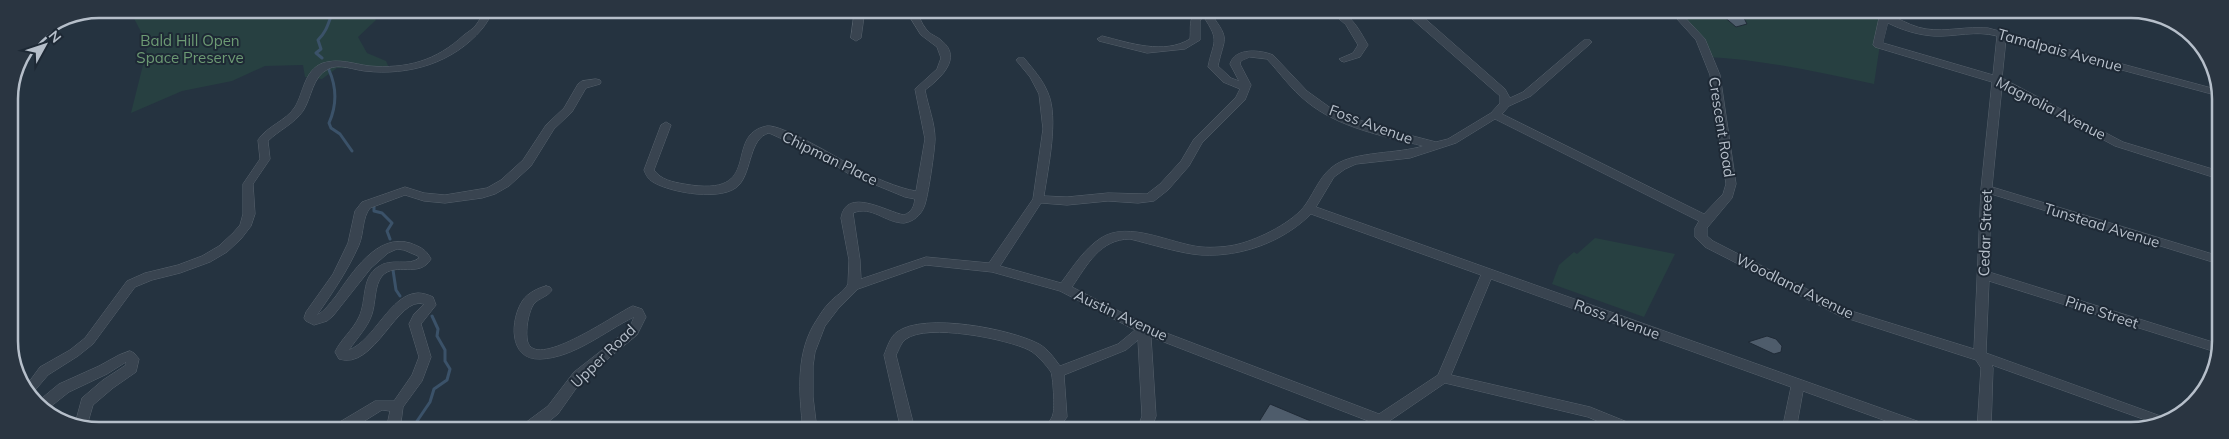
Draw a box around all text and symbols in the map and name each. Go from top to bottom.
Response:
north arrow [20,20,70,70]
street label: Tamalpais Avenue [1996,24,2124,76]
text: N [45,27,65,46]
park label: Bald Hill Open Space Preserve [136,31,244,67]
street label: Magnolia Avenue [1993,72,2109,144]
street label: Crescent Road [1705,75,1739,179]
street label: Foss Avenue [1327,100,1415,148]
street label: Chipman Place [779,127,881,189]
street label: Cedar Street [1974,189,1996,277]
street label: Tunstead Avenue [2042,198,2162,252]
street label: Woodland Avenue [1733,249,1857,323]
street label: Austin Avenue [1071,285,1171,345]
street label: Pine Street [2063,291,2141,333]
street label: Ross Avenue [1572,295,1662,343]
street label: Upper Road [566,320,640,392]

